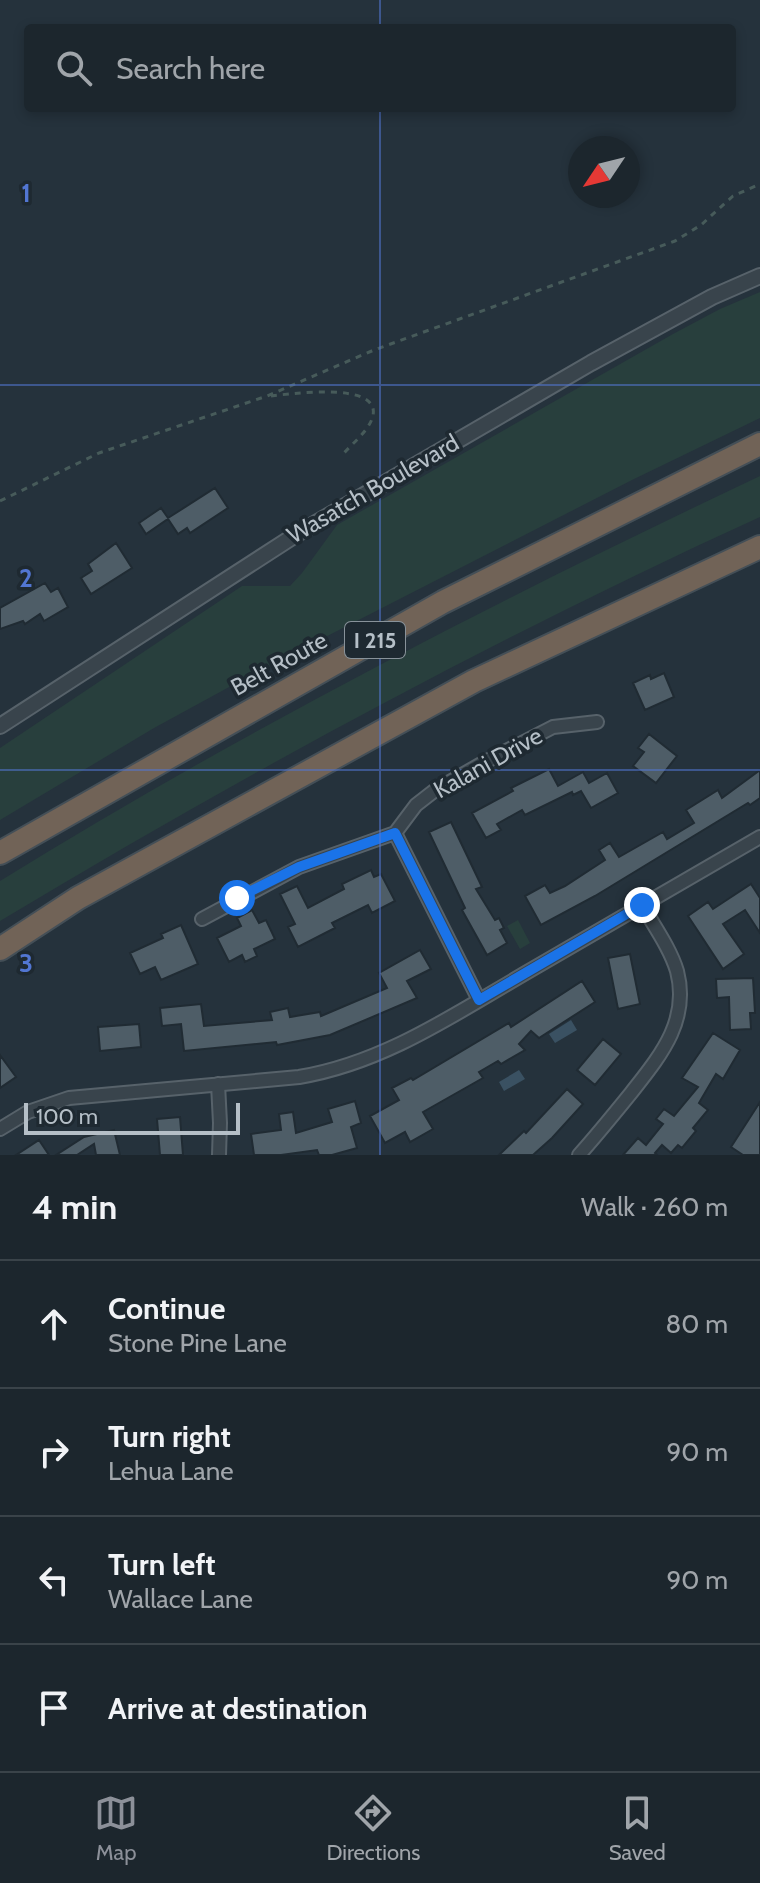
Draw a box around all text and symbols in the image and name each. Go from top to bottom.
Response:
search box [24,24,736,112]
icon: search [52,46,96,90]
text: Search here [116,50,265,87]
north arrow [568,136,640,208]
text: 1 [21,177,31,209]
street label: Wasatch Boulevard [282,428,464,549]
text: 2 [19,562,33,594]
road number: I 215 [345,622,405,658]
street label: Belt Route [225,625,332,702]
street label: Kalani Drive [428,721,547,804]
route start [219,880,255,916]
route end [624,887,660,923]
text: 3 [19,947,33,979]
scale bar [24,1099,240,1135]
text: 100 m [36,1103,98,1130]
text: 4 min [32,1186,117,1228]
text: Walk · 260 m [581,1191,728,1223]
text: Continue [108,1290,225,1327]
icon: ahead [32,1302,76,1346]
text: 80 m [665,1308,728,1340]
text: Stone Pine Lane [108,1327,287,1359]
text: Turn right [108,1418,231,1455]
icon: right [32,1430,76,1474]
text: 90 m [666,1436,728,1468]
text: Lehua Lane [108,1455,233,1487]
text: Turn left [108,1546,216,1583]
icon: left [32,1558,76,1602]
text: 90 m [666,1564,728,1596]
text: Wallace Lane [108,1583,253,1615]
icon: arrive [32,1686,76,1730]
text: Arrive at destination [108,1690,368,1727]
tab: Map [94,1791,138,1866]
tab: Directions [326,1791,420,1866]
tab: Saved [609,1791,666,1866]

